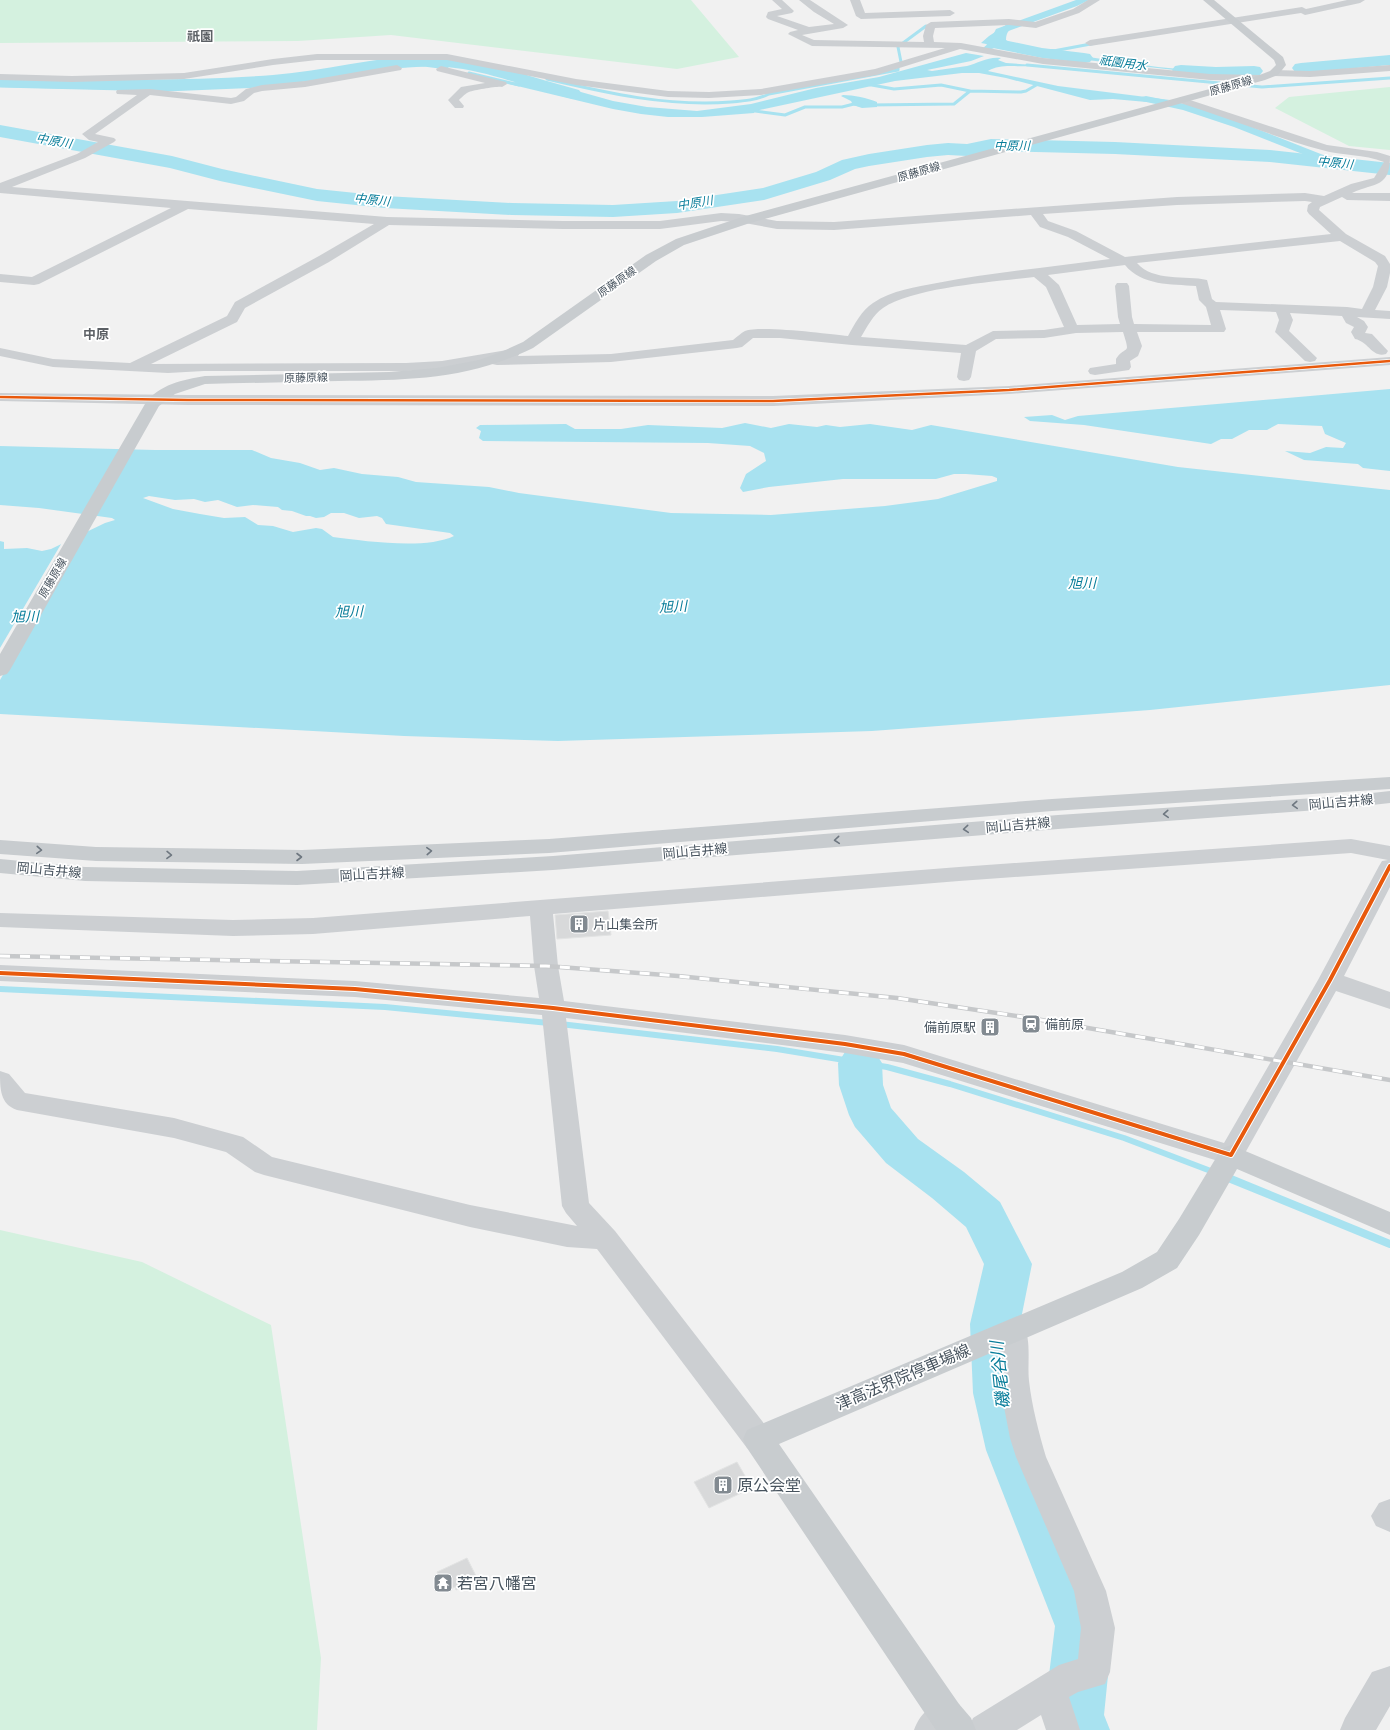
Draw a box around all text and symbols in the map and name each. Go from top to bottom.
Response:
district label: 祇園 [187,29,213,44]
water label: 祇園用水 [1098,53,1150,73]
street label: 原藤原線 [1208,74,1254,98]
water label: 中原川 [35,131,75,151]
water label: 中原川 [994,139,1032,153]
water label: 中原川 [1316,154,1356,172]
street label: 原藤原線 [896,160,942,184]
water label: 中原川 [353,191,393,209]
water label: 中原川 [676,193,716,213]
street label: 原藤原線 [595,264,639,300]
district label: 中原 [83,327,109,342]
street label: 原藤原線 [284,371,328,385]
street label: 原藤原線 [36,556,70,600]
water label: 旭川 [1068,575,1098,592]
water label: 旭川 [659,598,689,616]
water label: 旭川 [335,603,365,621]
water label: 旭川 [11,608,41,626]
street label: 岡山吉井線 [1308,792,1374,812]
one-way arrow [1292,801,1298,810]
one-way arrow [1163,810,1169,819]
street label: 岡山吉井線 [985,815,1051,835]
one-way arrow [963,824,969,833]
one-way arrow [834,835,840,844]
street label: 岡山吉井線 [662,841,728,861]
one-way arrow [36,845,42,854]
one-way arrow [426,847,432,856]
one-way arrow [166,851,172,859]
one-way arrow [296,853,302,861]
street label: 岡山吉井線 [16,860,82,880]
street label: 岡山吉井線 [339,865,405,883]
building icon: 片山集会所 [568,913,590,935]
place label: 片山集会所 [593,917,658,932]
station icon: 備前原 [1020,1013,1042,1035]
building icon: 備前原駅 [979,1016,1001,1038]
place label: 備前原 [1045,1017,1084,1032]
place label: 備前原駅 [924,1020,976,1035]
water label: 磯尾谷川 [986,1338,1013,1410]
street label: 津高法界院停車場線 [833,1340,973,1414]
building icon: 原公会堂 [712,1474,734,1496]
place label: 原公会堂 [737,1476,801,1495]
temple icon: 若宮八幡宮 [432,1572,454,1594]
place label: 若宮八幡宮 [457,1574,537,1593]

